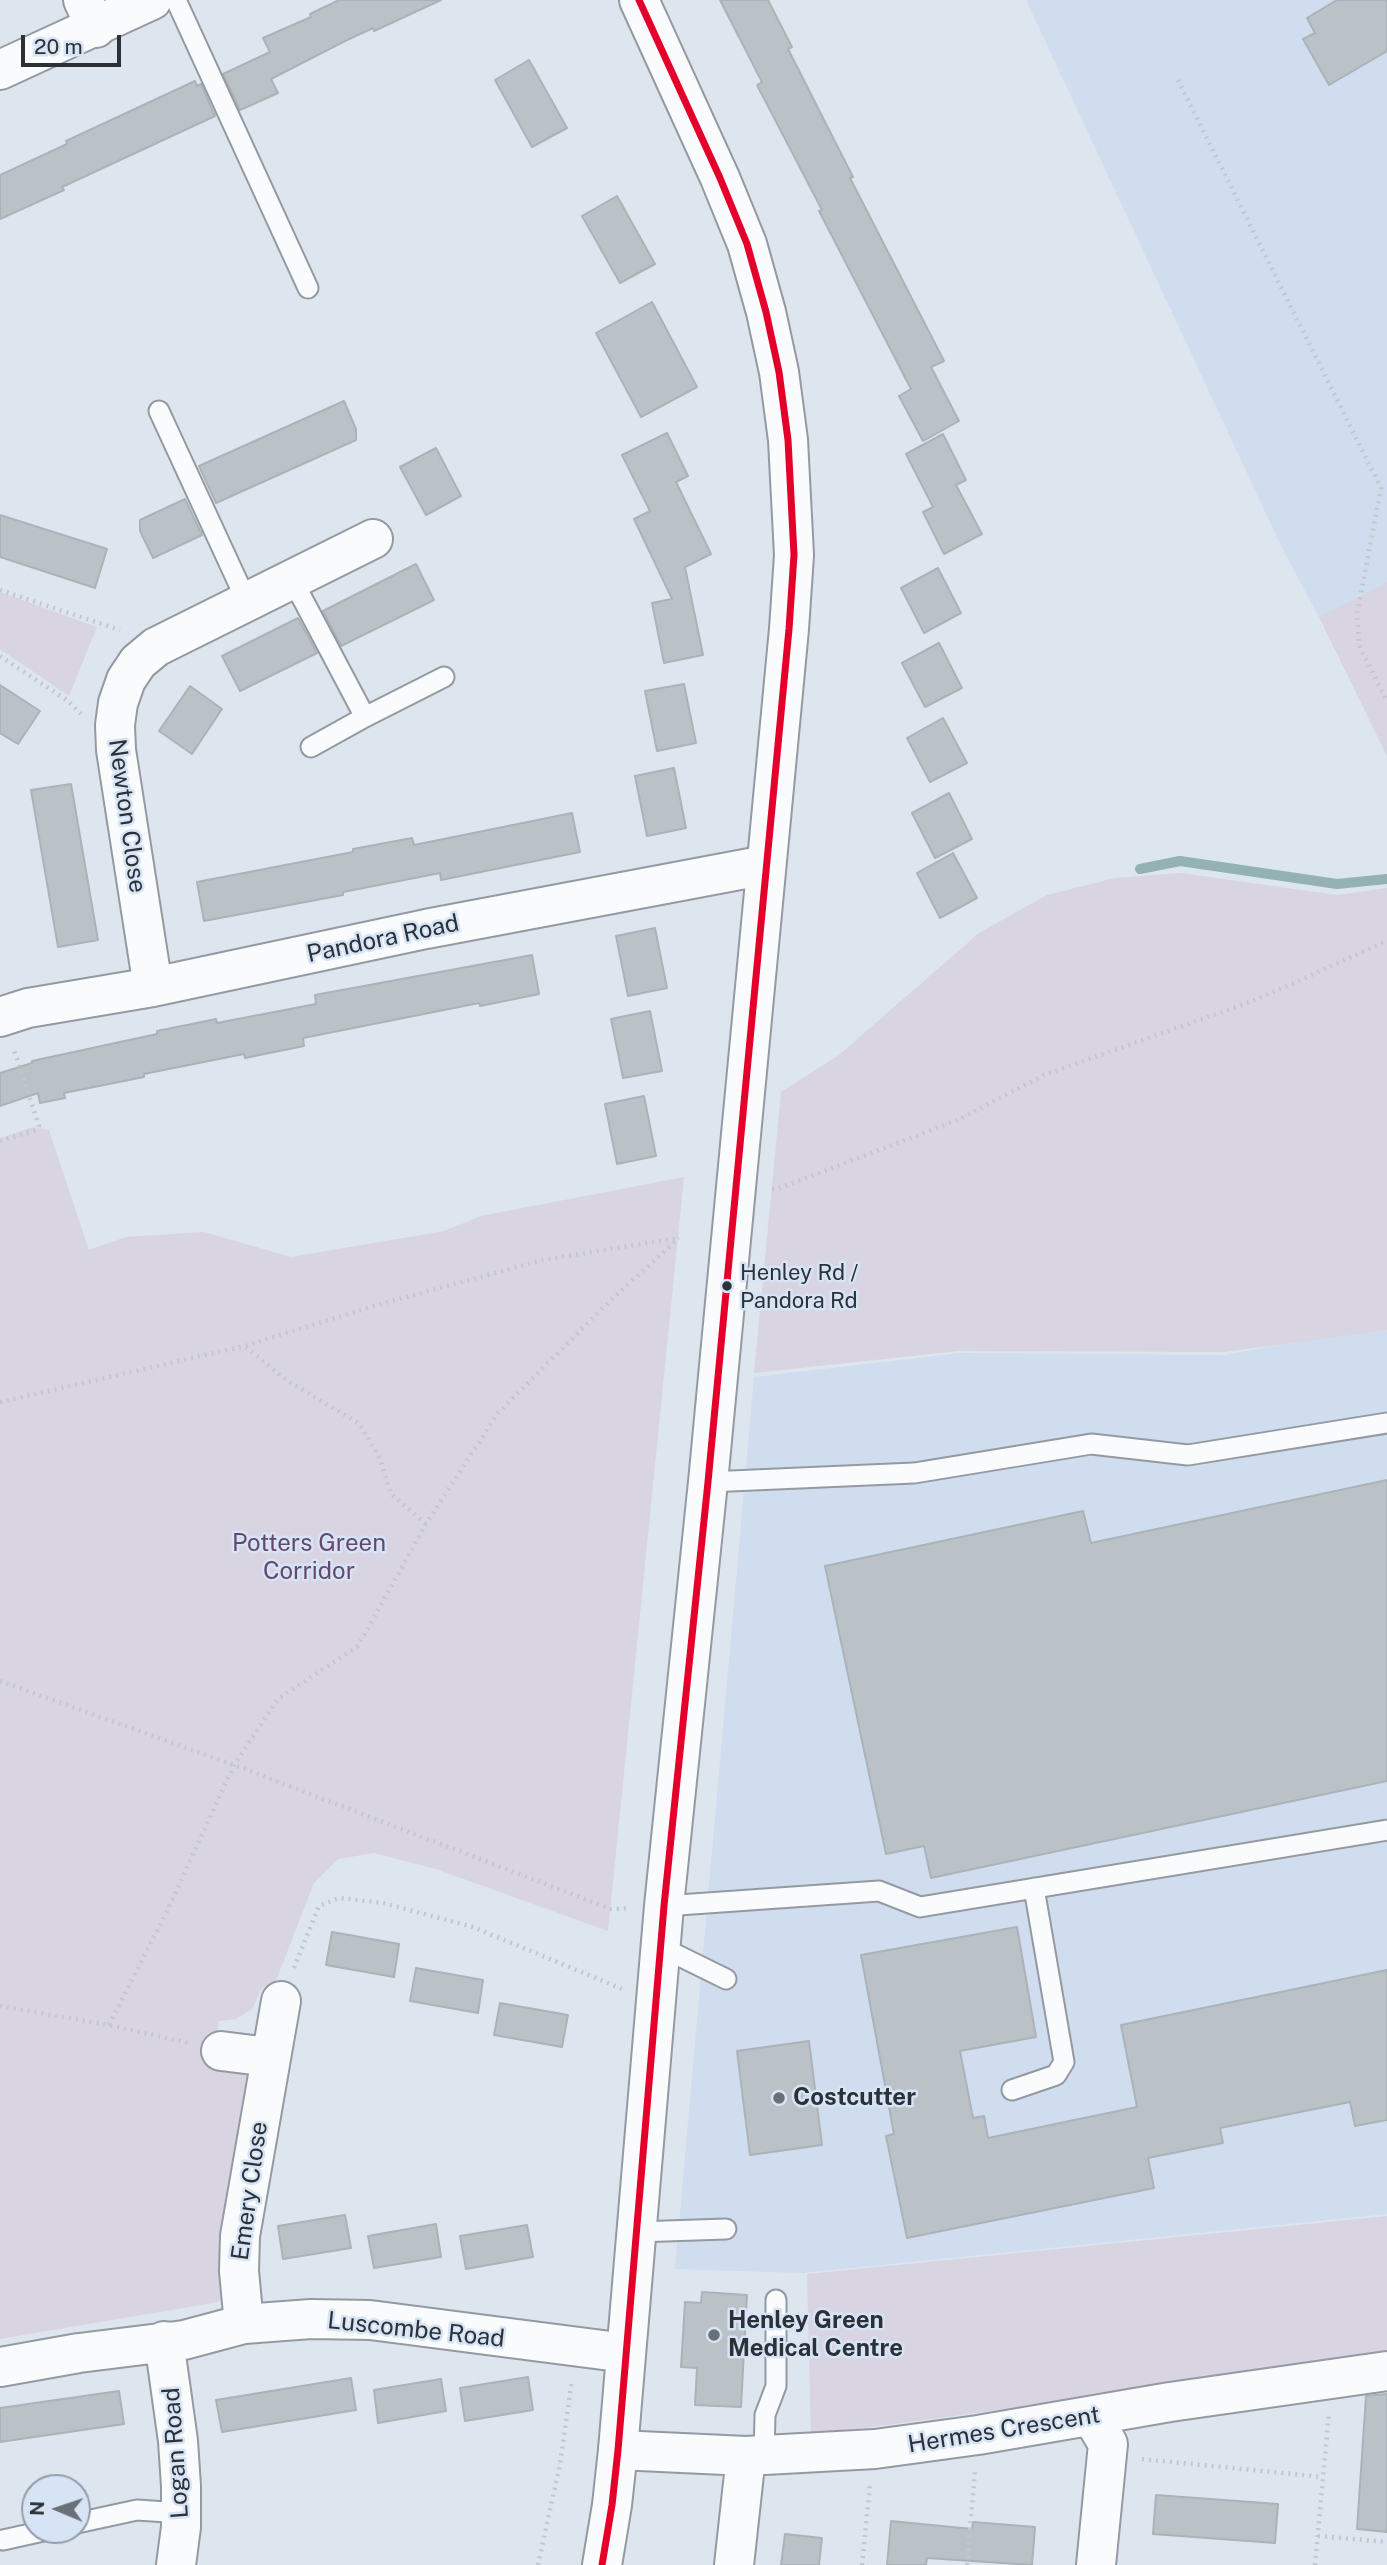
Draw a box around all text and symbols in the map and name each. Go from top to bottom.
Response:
scale bar [24,21,124,65]
text: 20 m [34,34,83,59]
street label: Newton Close [102,737,152,895]
street label: Pandora Road [304,909,462,969]
place label: Henley Rd / Pandora Rd [740,1260,858,1312]
marker: Henley Rd / Pandora Rd [720,1279,734,1293]
park label: Potters Green Corridor [232,1530,386,1586]
place label: Costcutter [793,2084,916,2112]
marker: Costcutter [771,2090,787,2106]
street label: Emery Close [226,2120,274,2262]
street label: Luscombe Road [326,2306,506,2354]
place label: Henley Green Medical Centre [728,2307,903,2363]
marker: Henley Green Medical Centre [706,2327,722,2343]
street label: Logan Road [157,2387,195,2519]
street label: Hermes Crescent [906,2401,1102,2459]
north arrow [21,2474,91,2544]
text: N [26,2501,48,2516]

